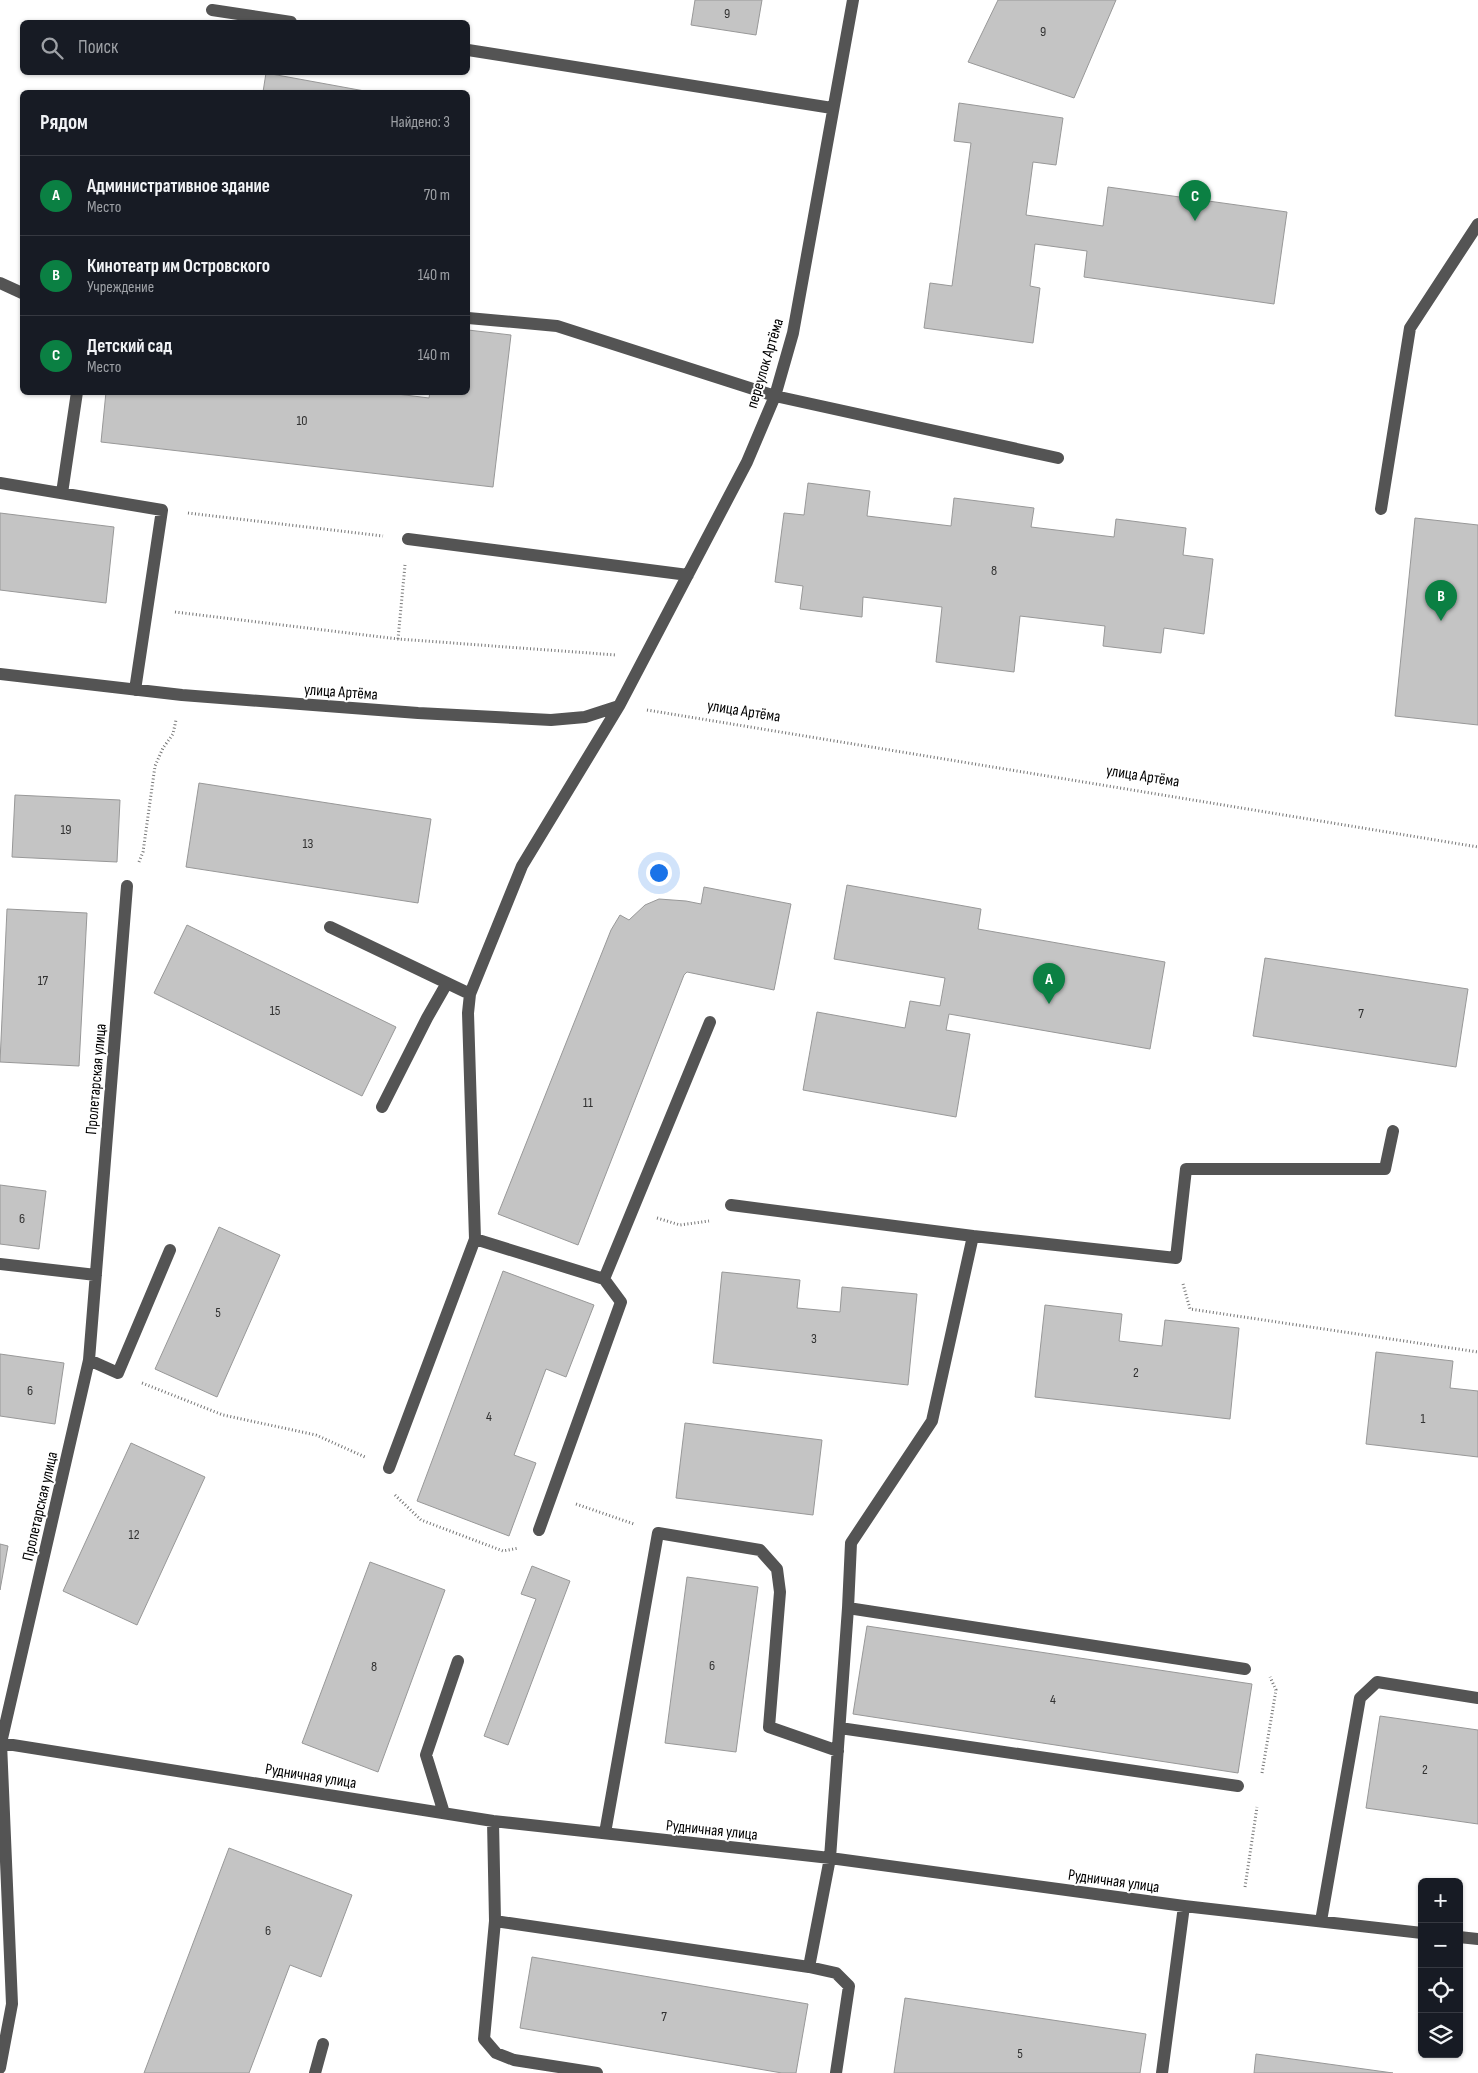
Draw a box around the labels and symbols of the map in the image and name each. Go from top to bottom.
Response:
house number: 9 [724,5,730,22]
house number: 9 [1040,23,1046,40]
pin: C [1179,180,1211,221]
street label: переулок Артёма [743,316,788,411]
house number: 10 [296,412,308,429]
house number: 8 [991,562,997,579]
pin: B [1425,580,1457,621]
street label: улица Артёма [303,680,378,705]
street label: улица Артёма [706,696,782,727]
street label: улица Артёма [1105,761,1181,792]
house number: 19 [60,821,72,838]
house number: 13 [303,835,314,852]
your location [646,860,672,886]
pin: A [1033,963,1065,1004]
house number: 17 [38,972,49,989]
house number: 15 [270,1002,281,1019]
house number: 7 [1358,1005,1364,1022]
street label: Пролетарская улица [82,1023,111,1135]
house number: 11 [583,1094,593,1111]
house number: 6 [19,1210,25,1227]
house number: 5 [215,1304,221,1321]
house number: 3 [811,1330,817,1347]
house number: 2 [1133,1364,1139,1381]
house number: 6 [27,1382,33,1399]
house number: 4 [486,1408,492,1425]
house number: 1 [1421,1410,1426,1427]
street label: Пролетарская улица [19,1450,62,1563]
house number: 12 [129,1526,140,1543]
house number: 6 [709,1657,715,1674]
house number: 8 [371,1658,377,1675]
house number: 4 [1050,1691,1056,1708]
street label: Рудничная улица [264,1760,358,1793]
house number: 2 [1422,1761,1428,1778]
street label: Рудничная улица [665,1816,759,1845]
street label: Рудничная улица [1067,1866,1161,1897]
house number: 6 [265,1922,271,1939]
house number: 7 [661,2008,667,2025]
house number: 5 [1017,2045,1023,2062]

